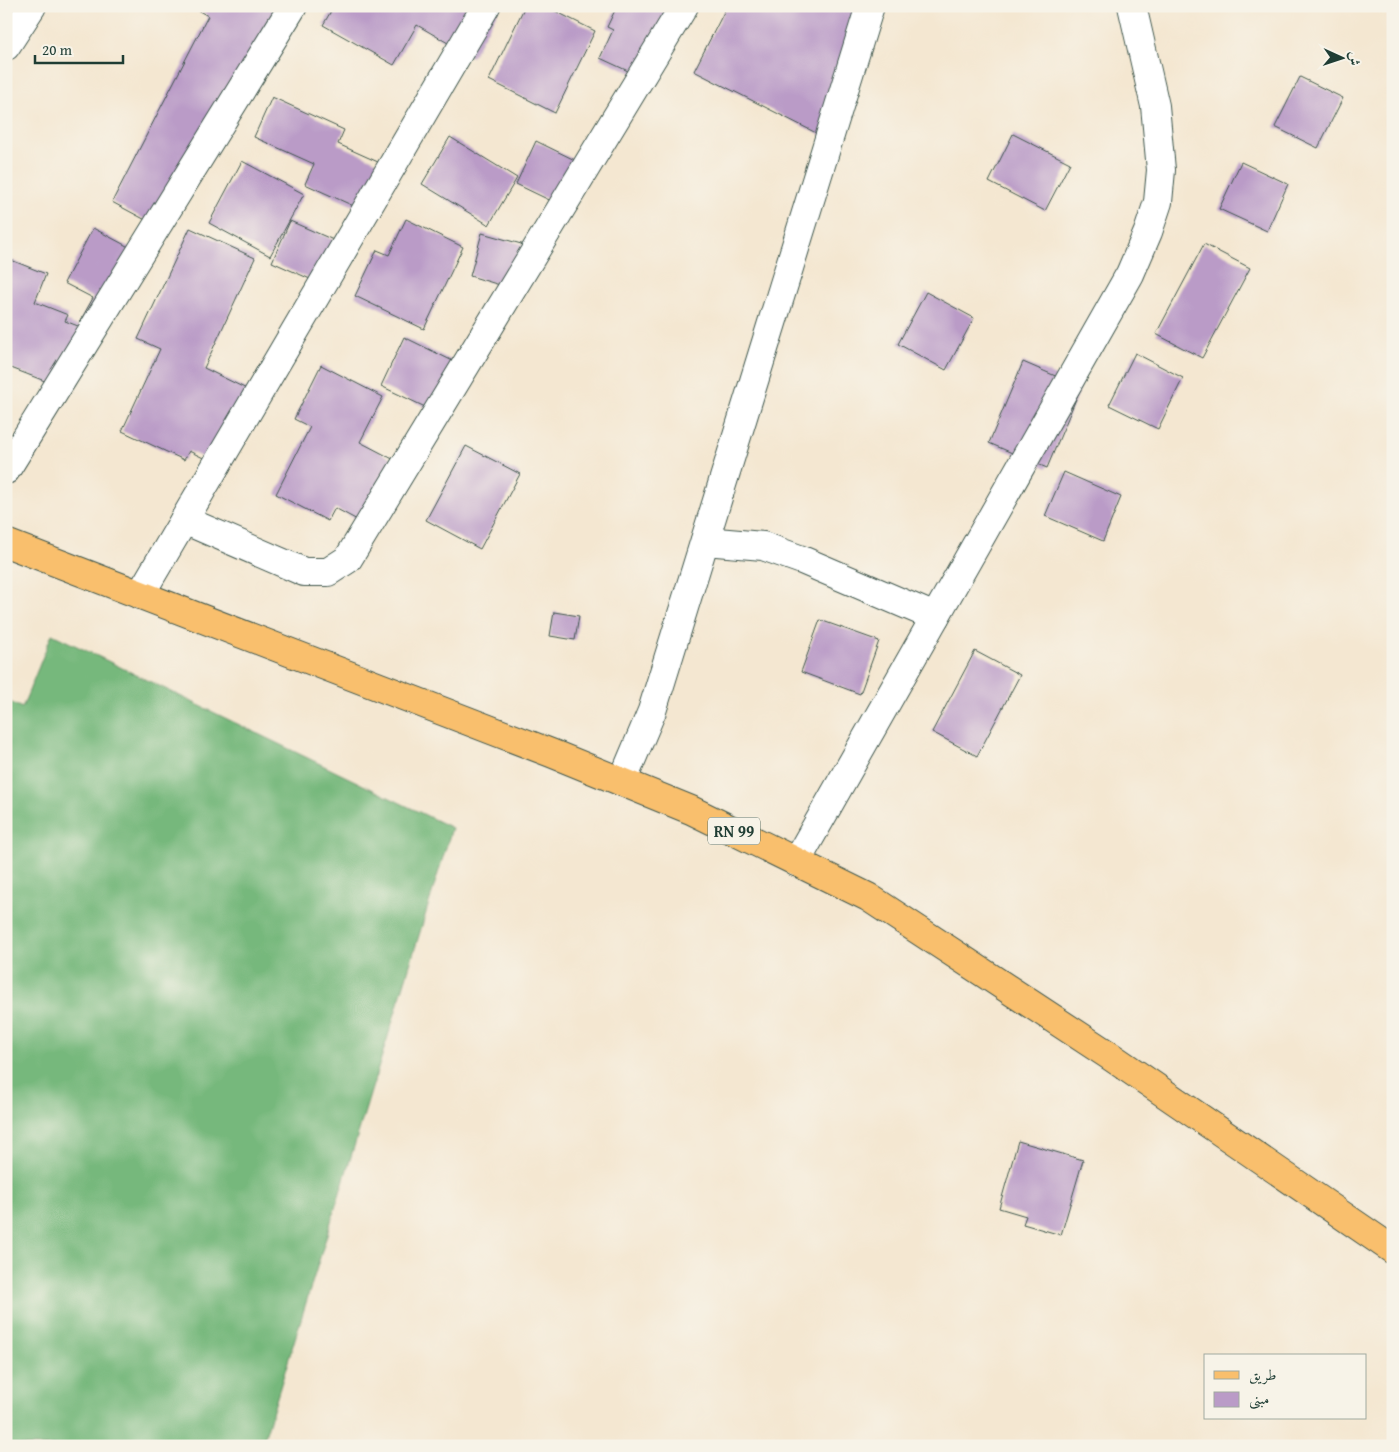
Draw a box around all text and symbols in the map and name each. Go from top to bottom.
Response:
scale bar [35,32,122,64]
north arrow [1316,32,1366,82]
text: 20 m [42,39,73,60]
text: ش [1345,51,1365,66]
road number: RN 99 [708,818,760,844]
legend [1204,1354,1366,1420]
text: طريق [1249,1364,1276,1385]
text: مبنى [1249,1388,1269,1410]

